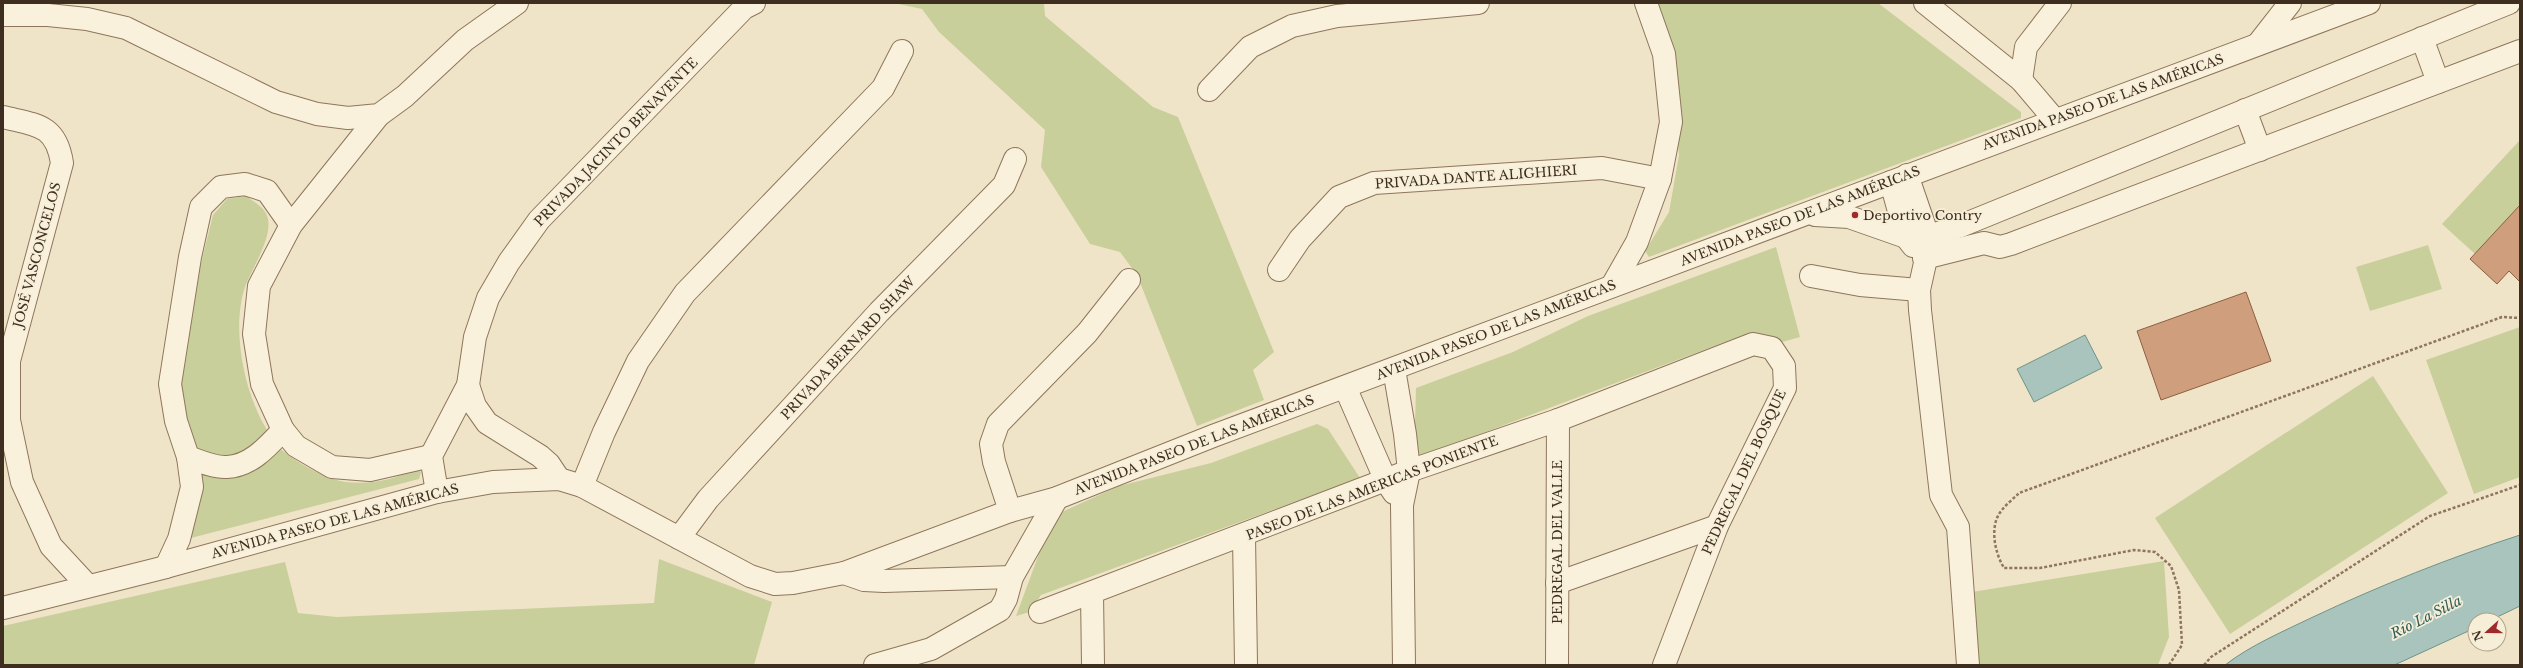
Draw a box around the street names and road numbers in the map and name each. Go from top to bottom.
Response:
street label: AVENIDA PASEO DE LAS AMÉRICAS [1979,50,2226,154]
street label: PRIVADA JACINTO BENAVENTE [531,54,701,230]
street label: PRIVADA DANTE ALIGHIERI [1374,161,1578,193]
street label: AVENIDA PASEO DE LAS AMÉRICAS [1677,162,1922,270]
street label: JOSÉ VASCONCELOS [9,180,65,332]
street label: PRIVADA BERNARD SHAW [777,272,919,423]
street label: AVENIDA PASEO DE LAS AMÉRICAS [1373,276,1618,384]
street label: PEDREGAL DEL BOSQUE [1698,387,1790,557]
street label: AVENIDA PASEO DE LAS AMÉRICAS [1071,391,1316,499]
street label: PASEO DE LAS AMERICAS PONIENTE [1244,432,1500,544]
street label: PEDREGAL DEL VALLE [1549,460,1566,624]
street label: AVENIDA PASEO DE LAS AMÉRICAS [208,480,461,563]

